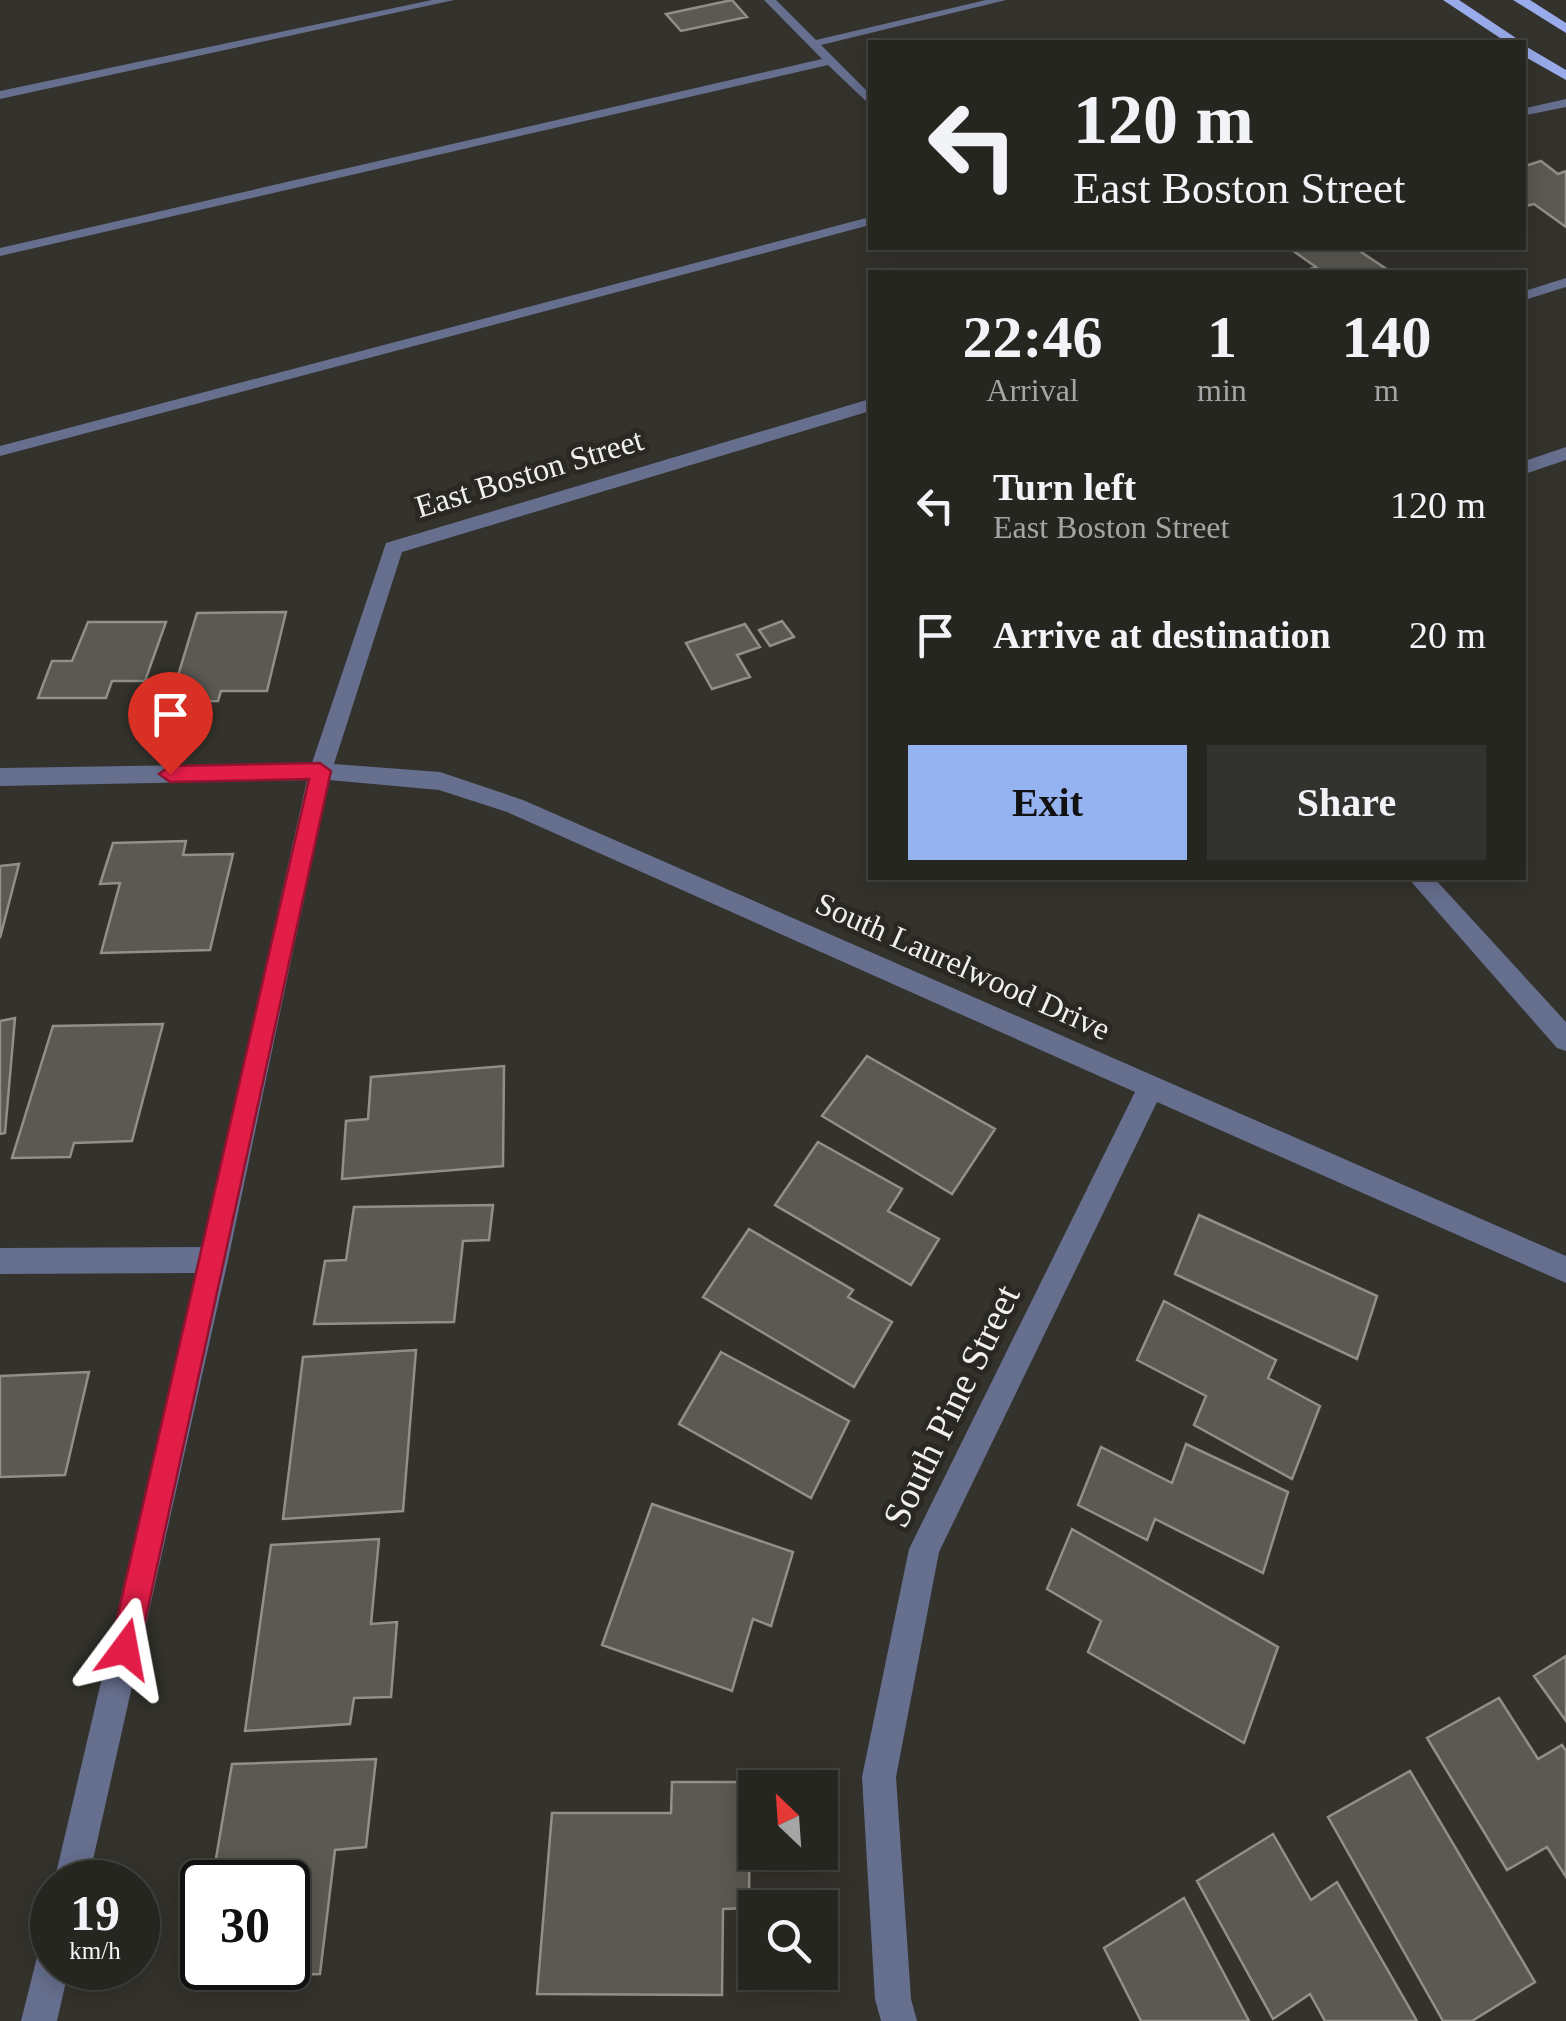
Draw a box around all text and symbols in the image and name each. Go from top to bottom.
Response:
icon: left [908,80,1038,210]
text: 120 m [1073,81,1254,158]
text: East Boston Street [1073,163,1405,213]
text: 22:46 [963,304,1103,370]
text: 1 [1207,304,1237,370]
text: 140 [1341,304,1431,370]
text: Arrival [986,372,1079,408]
text: min [1197,372,1247,408]
text: m [1374,372,1399,408]
street label: East Boston Street [411,421,647,525]
text: Turn left [993,466,1136,508]
icon: left [908,478,963,533]
text: 120 m [1390,484,1486,526]
text: East Boston Street [993,509,1229,545]
icon: arrive [908,608,963,663]
text: Arrive at destination [993,614,1331,656]
text: 20 m [1409,614,1486,656]
pin [128,672,213,775]
icon: arrive [143,687,198,742]
button: Exit [908,745,1187,860]
button: Share [1207,745,1486,860]
street label: South Laurelwood Drive [810,885,1116,1047]
street label: South Pine Street [874,1278,1028,1534]
position arrow [73,1597,177,1701]
north arrow [738,1770,838,1870]
map controls [738,1770,838,1990]
speed limit sign: 30 [180,1860,310,1990]
text: 19 [70,1885,120,1941]
button: search [738,1890,838,1990]
text: km/h [69,1937,121,1964]

